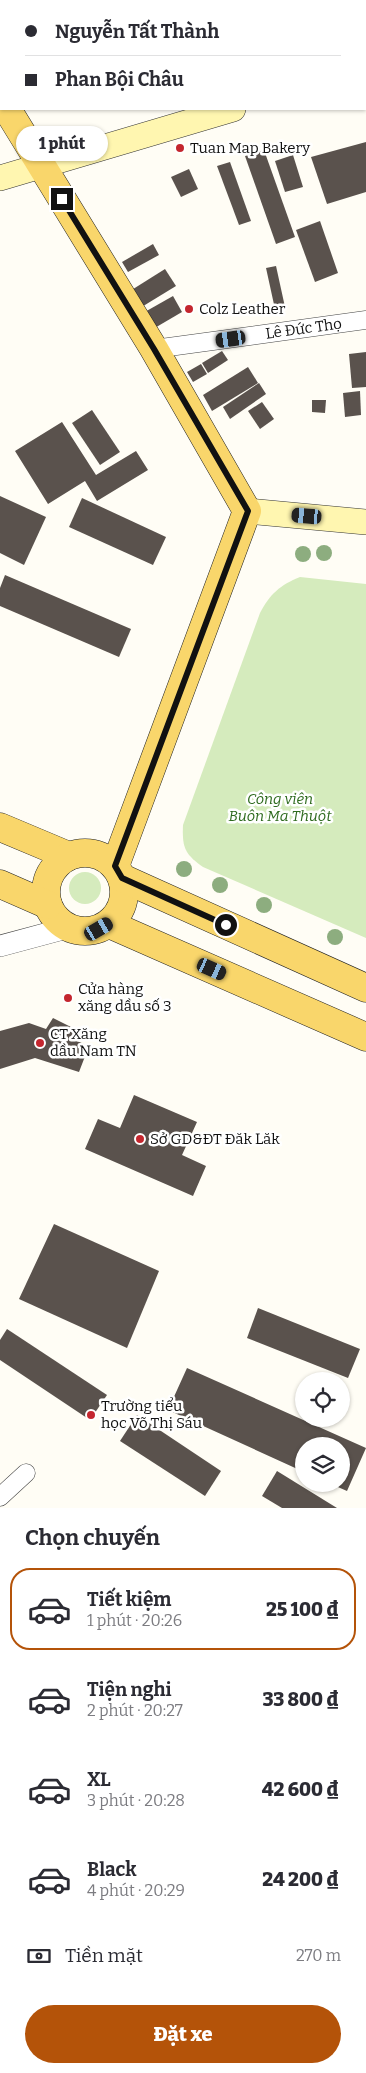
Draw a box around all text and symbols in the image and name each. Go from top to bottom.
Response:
text: Nguyễn Tất Thành [55,20,219,43]
text: Phan Bội Châu [55,68,184,91]
callout: 1 phút [16,126,108,162]
text: 1 phút [39,134,85,153]
place label: Tuan Map Bakery [190,139,310,157]
marker: Tuan Map Bakery [174,142,186,154]
route end [51,188,73,210]
place label: Colz Leather [199,300,286,318]
marker: Colz Leather [183,303,195,315]
street label: Lê Đức Thọ [264,314,343,343]
car [215,329,246,349]
car [291,507,322,525]
park label: Công viên Buôn Ma Thuột [229,790,332,825]
route start [215,914,237,936]
car [82,915,115,943]
car [195,956,228,982]
place label: Cửa hàng xăng dầu số 3 [78,980,172,1015]
marker: Cửa hàng xăng dầu số 3 [62,992,74,1004]
place label: CT Xăng dầu Nam TN [50,1025,137,1060]
marker: CT Xăng dầu Nam TN [34,1037,46,1049]
place label: Sở GD&ĐT Đăk Lăk [150,1130,280,1148]
marker: Sở GD&ĐT Đăk Lăk [134,1133,146,1145]
map controls [295,1372,350,1492]
button: locate [295,1372,350,1427]
place label: Trường tiểu học Võ Thị Sáu [101,1397,202,1432]
marker: Trường tiểu học Võ Thị Sáu [85,1409,97,1421]
button: layers [295,1437,350,1492]
text: Chọn chuyến [25,1524,160,1551]
icon: car [27,1587,72,1632]
text: Tiết kiệm [87,1588,171,1611]
text: 25 100 ₫ [266,1598,339,1621]
text: 1 phút · 20:26 [87,1611,182,1630]
icon: car [27,1677,72,1722]
text: Tiện nghi [87,1678,172,1701]
text: 33 800 ₫ [263,1688,339,1711]
text: 2 phút · 20:27 [87,1701,183,1720]
icon: car [27,1767,72,1812]
text: XL [87,1768,111,1791]
text: 42 600 ₫ [262,1778,339,1801]
text: 3 phút · 20:28 [87,1791,185,1810]
icon: car [27,1857,72,1902]
text: Black [87,1858,137,1881]
text: 24 200 ₫ [262,1868,339,1891]
text: 4 phút · 20:29 [87,1881,185,1900]
icon: cash [25,1942,53,1970]
text: Tiền mặt [65,1944,143,1967]
text: 270 m [296,1946,341,1965]
button: Đặt xe [25,2005,341,2063]

